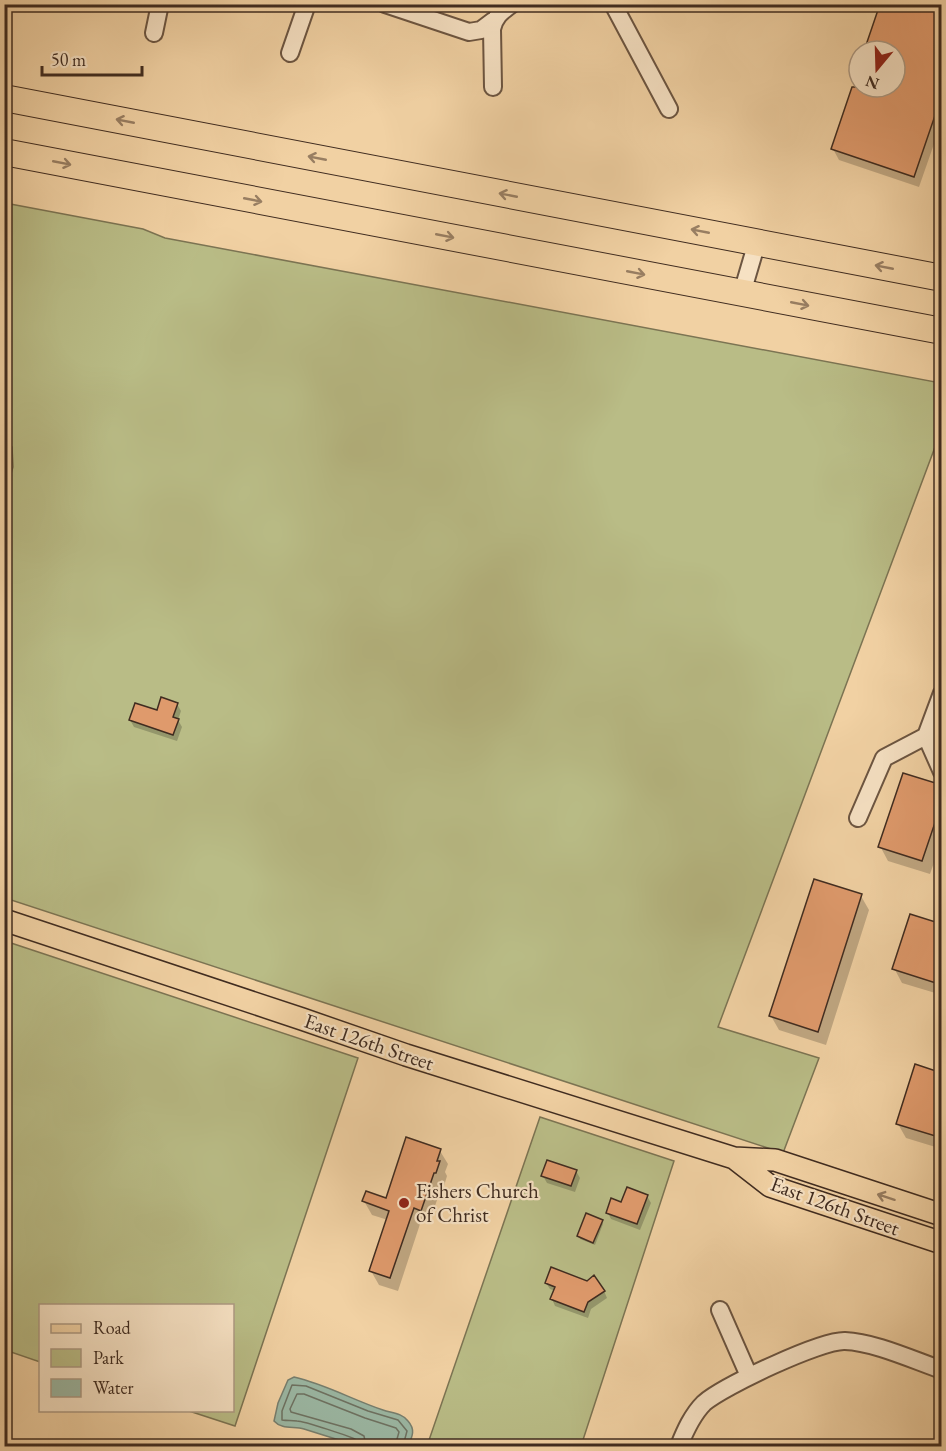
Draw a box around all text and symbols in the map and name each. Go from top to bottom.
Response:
scale bar [42,39,142,77]
north arrow [847,39,907,99]
text: 50 m [51,48,86,71]
text: N [863,71,882,95]
one-way arrow [116,115,135,126]
one-way arrow [307,152,327,163]
one-way arrow [52,158,71,169]
one-way arrow [499,189,518,200]
one-way arrow [243,195,263,206]
one-way arrow [690,225,710,236]
one-way arrow [435,231,454,242]
one-way arrow [875,261,894,272]
one-way arrow [626,268,646,279]
one-way arrow [790,299,809,310]
street label: East 126th Street [301,1007,438,1076]
street label: East 126th Street [767,1170,904,1241]
place label: Fishers Church of Christ [416,1177,539,1228]
one-way arrow [877,1191,896,1202]
marker: Fishers Church of Christ [397,1196,411,1210]
legend [39,1304,234,1412]
text: Road [93,1316,132,1339]
text: Park [93,1346,124,1369]
text: Water [93,1376,134,1399]

